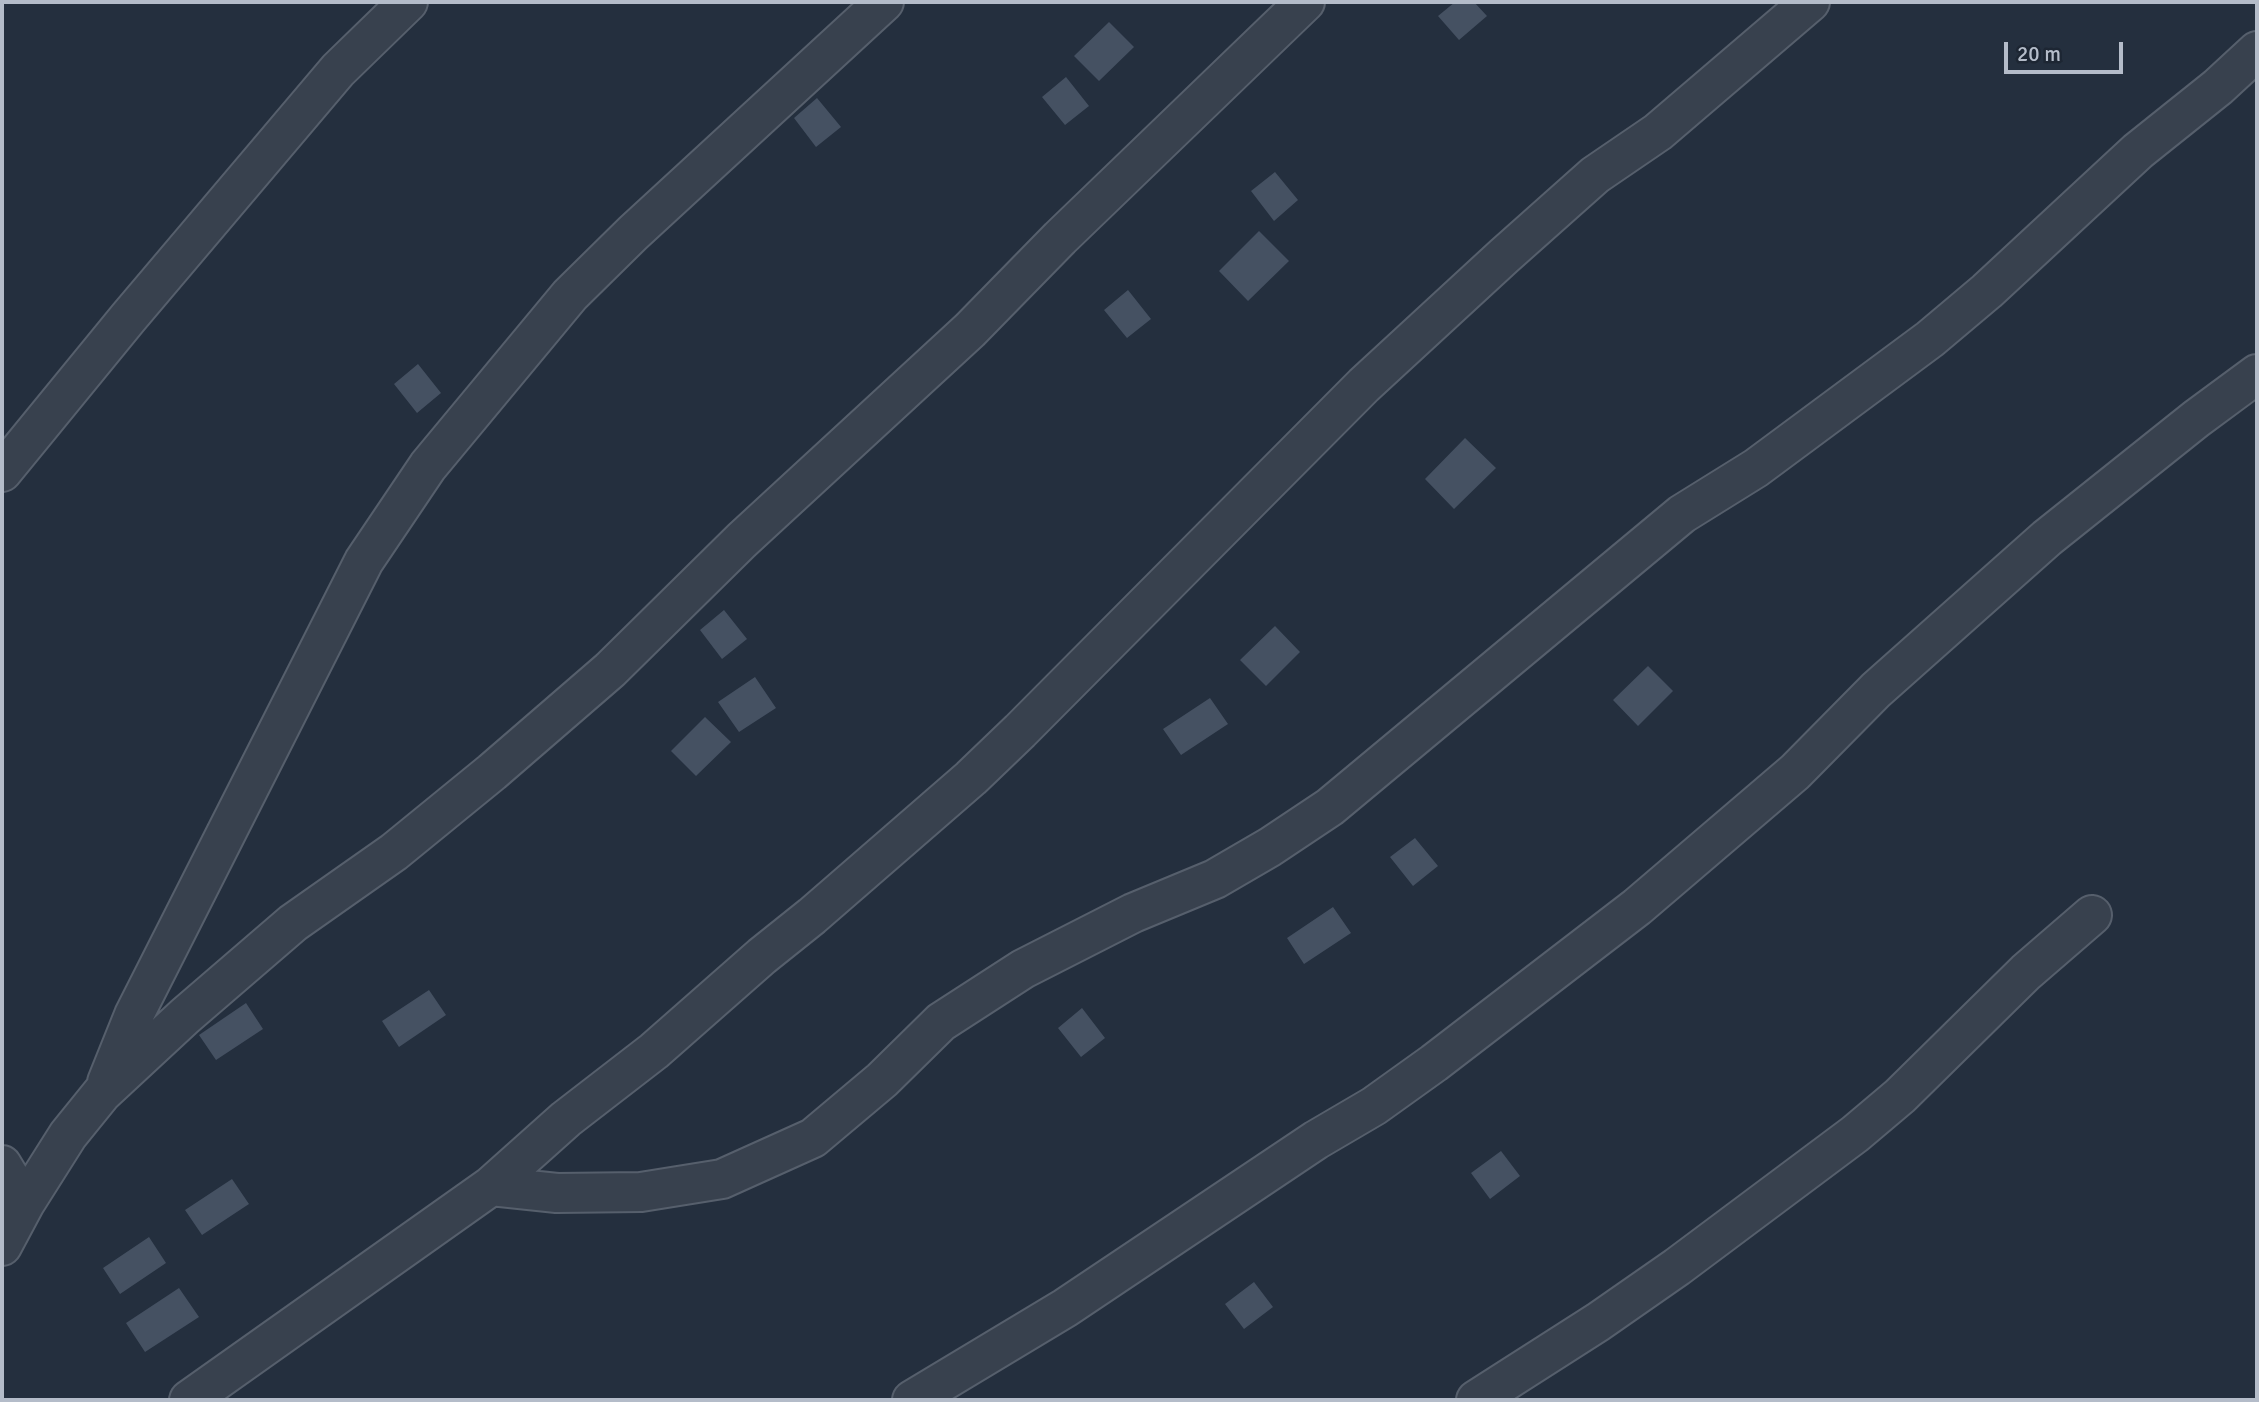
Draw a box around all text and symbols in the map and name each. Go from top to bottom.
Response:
scale bar [2007,28,2126,72]
text: 20 m [2017,41,2061,67]

